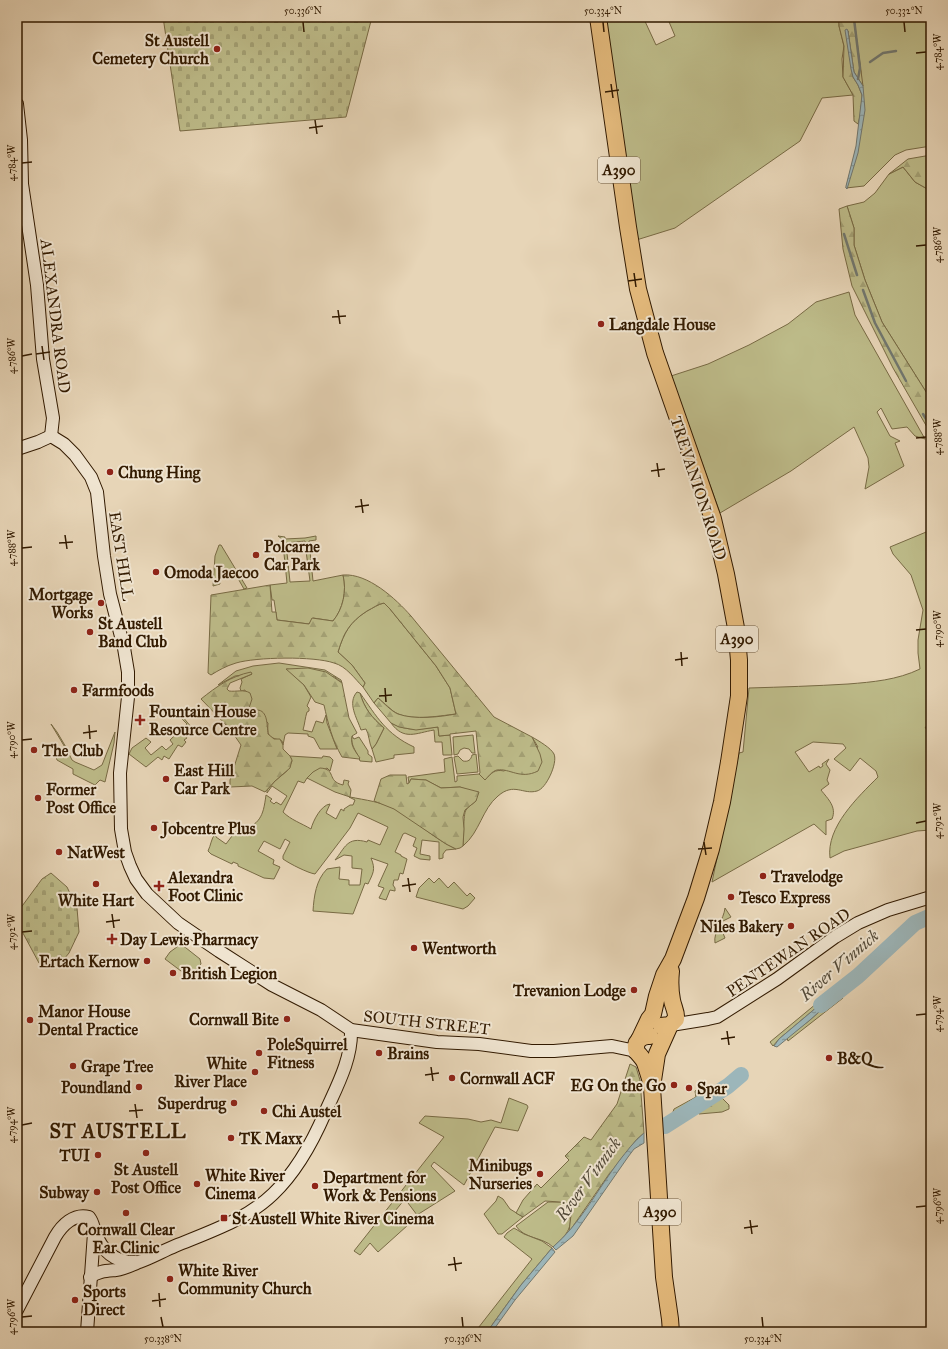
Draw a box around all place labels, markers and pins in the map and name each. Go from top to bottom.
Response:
place label: St Austell Cemetery Church [92,31,210,69]
marker: St Austell Cemetery Church [212,44,222,54]
place label: Langdale House [609,315,716,335]
marker: Langdale House [596,319,606,329]
place label: Chung Hing [118,463,201,483]
marker: Chung Hing [105,467,115,477]
place label: Polcarne Car Park [264,537,321,574]
marker: Polcarne Car Park [251,550,261,560]
place label: Omoda Jaecoo [164,563,259,583]
marker: Omoda Jaecoo [151,567,161,577]
place label: Mortgage Works [29,585,93,622]
marker: Mortgage Works [96,598,106,608]
place label: St Austell Band Club [98,614,167,651]
marker: St Austell Band Club [85,627,95,637]
place label: Farmfoods [82,681,154,700]
marker: Farmfoods [69,685,79,695]
place label: Fountain House Resource Centre [149,702,257,739]
marker: Fountain House Resource Centre [134,714,146,726]
place label: The Club [41,741,104,760]
marker: The Club [29,745,39,755]
place label: East Hill Car Park [174,761,235,798]
marker: East Hill Car Park [161,774,171,784]
place label: Former Post Office [46,780,117,817]
marker: Former Post Office [33,793,43,803]
place label: Jobcentre Plus [160,819,256,839]
marker: Jobcentre Plus [149,823,159,833]
place label: NatWest [67,843,125,862]
marker: NatWest [54,847,64,857]
place label: Travelodge [770,867,843,887]
place label: Alexandra Foot Clinic [167,868,243,905]
marker: Travelodge [758,871,768,881]
marker: White Hart [91,879,101,889]
marker: Alexandra Foot Clinic [153,880,165,892]
place label: Tesco Express [738,888,830,908]
place label: White Hart [58,891,135,910]
marker: Tesco Express [726,892,736,902]
place label: Niles Bakery [700,917,785,937]
marker: Niles Bakery [786,921,796,931]
place label: Day Lewis Pharmacy [120,930,260,950]
marker: Day Lewis Pharmacy [107,934,117,944]
place label: Wentworth [422,939,497,958]
marker: Wentworth [409,943,419,953]
place label: Ertach Kernow [39,952,140,971]
marker: Ertach Kernow [142,956,152,966]
place label: British Legion [181,964,278,984]
marker: British Legion [168,968,178,978]
place label: Trevanion Lodge [512,981,626,1001]
marker: Trevanion Lodge [629,985,639,995]
place label: Manor House Dental Practice [38,1002,138,1039]
place label: Cornwall Bite [189,1010,279,1029]
marker: Cornwall Bite [282,1014,292,1024]
marker: Manor House Dental Practice [25,1015,35,1025]
place label: PoleSquirrel Fitness [267,1035,348,1072]
place label: Brains [387,1044,429,1063]
marker: PoleSquirrel Fitness [254,1048,264,1058]
marker: Brains [374,1048,384,1058]
place label: B&Q [837,1049,884,1069]
marker: B&Q [824,1053,834,1063]
place label: White River Place [174,1054,247,1091]
place label: Grape Tree [81,1057,154,1077]
marker: Grape Tree [68,1061,78,1071]
marker: White River Place [250,1067,260,1077]
place label: Cornwall ACF [460,1069,555,1088]
marker: Cornwall ACF [447,1073,457,1083]
place label: EG On the Go [571,1076,666,1095]
place label: Poundland [61,1078,132,1097]
place label: Spar [697,1079,728,1099]
marker: EG On the Go [669,1080,679,1090]
marker: Poundland [134,1082,144,1092]
marker: Spar [684,1083,694,1093]
place label: Superdrug [158,1094,227,1114]
marker: Superdrug [229,1098,239,1108]
place label: Chi Austel [272,1102,342,1121]
marker: Chi Austel [259,1106,269,1116]
place label: TK Maxx [238,1129,303,1148]
marker: TK Maxx [226,1133,236,1143]
place label: TUI [59,1146,90,1165]
marker: St Austell Post Office [141,1148,151,1158]
marker: TUI [93,1150,103,1160]
place label: Minibugs Nurseries [469,1156,532,1193]
place label: St Austell Post Office [111,1160,181,1197]
place label: White River Cinema [205,1166,286,1203]
place label: Department for Work & Pensions [323,1168,436,1205]
marker: Minibugs Nurseries [535,1169,545,1179]
marker: White River Cinema [192,1179,202,1189]
marker: Department for Work & Pensions [310,1181,320,1191]
place label: Subway [39,1183,90,1203]
marker: Subway [92,1187,102,1197]
marker: Cornwall Clear Ear Clinic [121,1208,131,1218]
place label: St Austell White River Cinema [232,1209,435,1228]
marker: St Austell White River Cinema [219,1213,229,1223]
place label: Cornwall Clear Ear Clinic [77,1220,176,1257]
place label: White River Community Church [178,1261,312,1299]
marker: White River Community Church [165,1274,175,1284]
place label: Sports Direct [83,1282,126,1319]
marker: Sports Direct [70,1295,80,1305]

